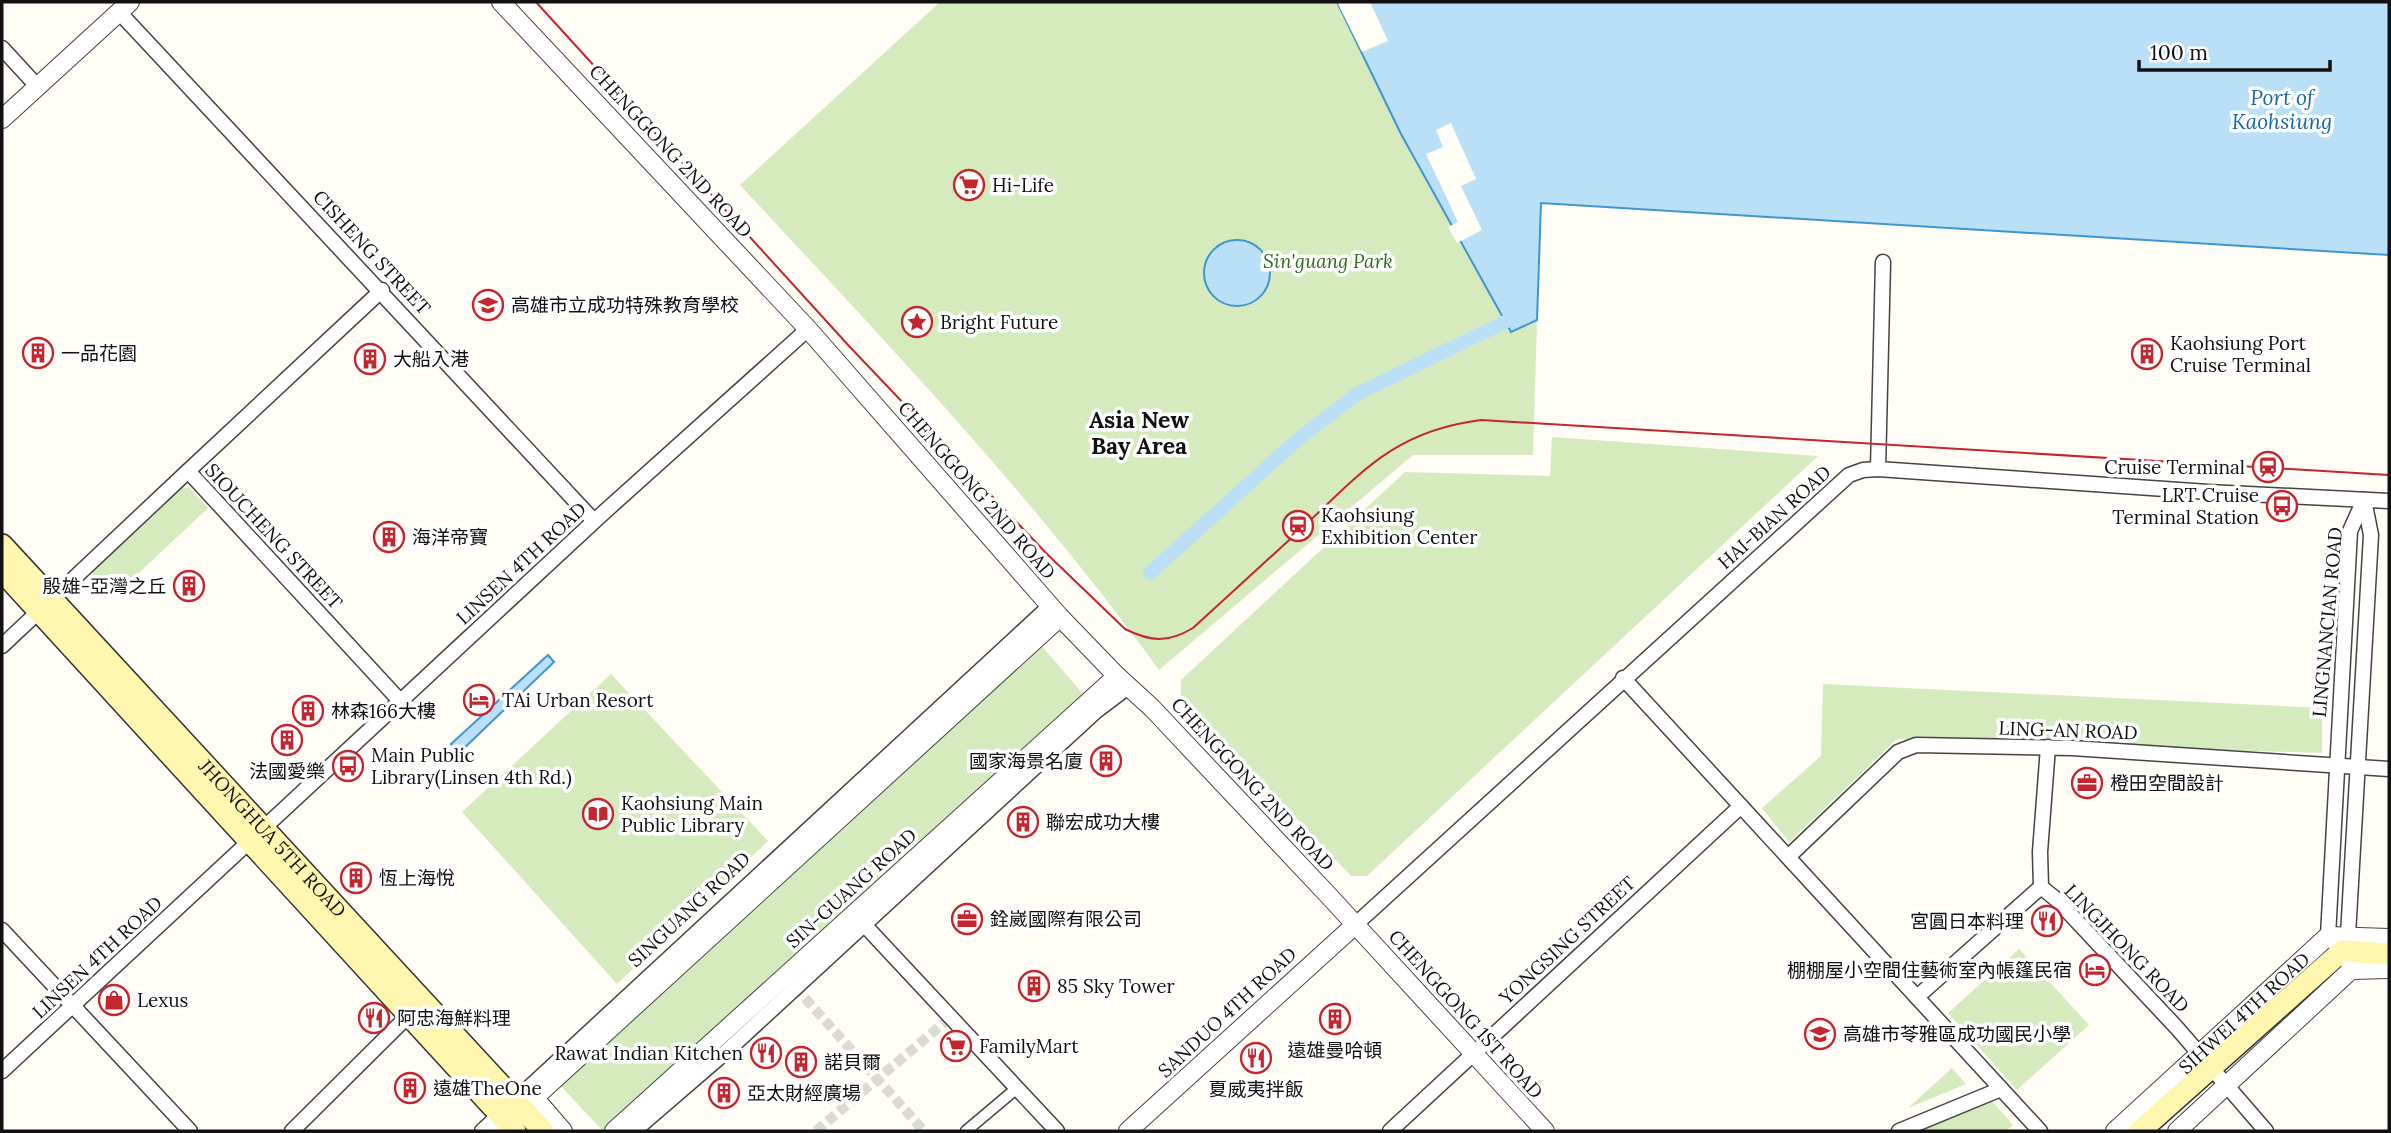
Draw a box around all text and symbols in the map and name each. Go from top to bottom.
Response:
scale bar [2139,28,2330,72]
text: 100 m [2150,39,2208,66]
street label: CHENGGONG 2ND ROAD [584,59,758,243]
water label: Port of Kaohsiung [2232,84,2332,135]
supermarket icon: Hi-Life [952,168,986,202]
place label: Hi-Life [992,173,1054,197]
street label: CISHENG STREET [308,185,436,319]
park label: Sin'guang Park [1263,249,1393,273]
school or university icon: 高雄市立成功特殊教育學校 [471,288,505,322]
place label: 高雄市立成功特殊教育學校 [511,293,739,317]
place icon: Bright Future [900,305,934,339]
place label: Bright Future [940,310,1058,334]
place label: Kaohsiung Port Cruise Terminal [2170,331,2311,377]
building icon: 一品花園 [21,336,55,370]
building icon: Kaohsiung Port Cruise Terminal [2130,337,2164,371]
place label: 一品花園 [61,341,137,365]
building icon: 大船入港 [353,342,387,376]
place label: 大船入港 [393,347,469,371]
street label: CHENGGONG 2ND ROAD [893,396,1061,584]
district label: Asia New Bay Area [1089,405,1189,460]
station icon: Cruise Terminal [2251,450,2285,484]
place label: Cruise Terminal [2104,455,2245,479]
street label: SIOUCHENG STREET [200,458,348,614]
street label: HAI-BIAN ROAD [1712,460,1836,574]
place label: LRT Cruise Terminal Station [2112,483,2259,529]
bus stop icon: LRT Cruise Terminal Station [2265,489,2299,523]
street label: LINSEN 4TH ROAD [451,497,591,629]
place label: Kaohsiung Exhibition Center [1321,503,1478,549]
station icon: Kaohsiung Exhibition Center [1281,509,1315,543]
building icon: 海洋帝寶 [372,520,406,554]
place label: 海洋帝寶 [412,525,488,549]
street label: LINGNANCIAN ROAD [2307,526,2347,718]
building icon: 殷雄-亞灣之丘 [172,569,206,603]
place label: 殷雄-亞灣之丘 [43,574,166,598]
hotel icon: TAi Urban Resort [462,683,496,717]
place label: TAi Urban Resort [502,688,654,712]
street label: CHENGGONG 2ND ROAD [1166,692,1340,876]
building icon: 林森166大樓 [291,694,325,728]
place label: 林森166大樓 [331,699,436,723]
street label: LING-AN ROAD [1998,716,2138,744]
building icon: 法國愛樂 [270,723,304,757]
place label: Main Public Library(Linsen 4th Rd.) [371,743,572,790]
building icon: 國家海景名廈 [1089,744,1123,778]
bus stop icon: Main Public Library(Linsen 4th Rd.) [331,749,365,783]
place label: 國家海景名廈 [969,749,1083,773]
street label: JHONGHUA 5TH ROAD [193,753,351,922]
place label: 法國愛樂 [249,759,325,783]
office icon: 橙田空間設計 [2070,766,2104,800]
place label: 橙田空間設計 [2110,771,2224,795]
place label: Kaohsiung Main Public Library [621,791,763,837]
library icon: Kaohsiung Main Public Library [581,797,615,831]
building icon: 聯宏成功大樓 [1006,805,1040,839]
place label: 聯宏成功大樓 [1046,810,1160,834]
street label: SIN-GUANG ROAD [781,823,921,953]
street label: SINGUANG ROAD [623,846,755,972]
building icon: 恆上海悅 [339,861,373,895]
place label: 恆上海悅 [379,866,455,890]
street label: YONGSING STREET [1493,871,1640,1010]
street label: LINGJHONG ROAD [2059,879,2195,1017]
street label: LINSEN 4TH ROAD [27,891,167,1023]
office icon: 銓崴國際有限公司 [950,902,984,936]
restaurant icon: 宮圓日本料理 [2030,904,2064,938]
place label: 銓崴國際有限公司 [990,907,1142,931]
place label: 宮圓日本料理 [1910,909,2024,933]
street label: CHENGGONG 1ST ROAD [1384,925,1548,1103]
street label: SANDUO 4TH ROAD [1153,942,1301,1082]
street label: SIHWEI 4TH ROAD [2174,947,2315,1079]
hotel icon: 棚棚屋小空間住藝術室內帳篷民宿 [2078,953,2112,987]
place label: 棚棚屋小空間住藝術室內帳篷民宿 [1787,958,2072,982]
building icon: 85 Sky Tower [1017,969,1051,1003]
place label: 85 Sky Tower [1057,974,1175,998]
shop icon: Lexus [97,983,131,1017]
place label: Lexus [137,988,189,1012]
restaurant icon: 阿忠海鮮料理 [357,1001,391,1035]
building icon: 遠雄曼哈頓 [1318,1002,1352,1036]
place label: 阿忠海鮮料理 [397,1006,511,1030]
school or university icon: 高雄市苓雅區成功國民小學 [1803,1017,1837,1051]
place label: 高雄市苓雅區成功國民小學 [1843,1022,2071,1046]
supermarket icon: FamilyMart [939,1029,973,1063]
place label: FamilyMart [979,1034,1079,1058]
restaurant icon: Rawat Indian Kitchen [749,1036,783,1070]
place label: 遠雄曼哈頓 [1287,1038,1383,1062]
place label: Rawat Indian Kitchen [554,1041,743,1065]
restaurant icon: 夏威夷拌飯 [1239,1041,1273,1075]
building icon: 諾貝爾 [784,1045,818,1079]
place label: 諾貝爾 [824,1050,881,1074]
building icon: 遠雄TheOne [393,1071,427,1105]
place label: 遠雄TheOne [433,1076,542,1100]
building icon: 亞太財經廣場 [707,1076,741,1110]
place label: 夏威夷拌飯 [1208,1077,1304,1101]
place label: 亞太財經廣場 [747,1081,861,1105]

